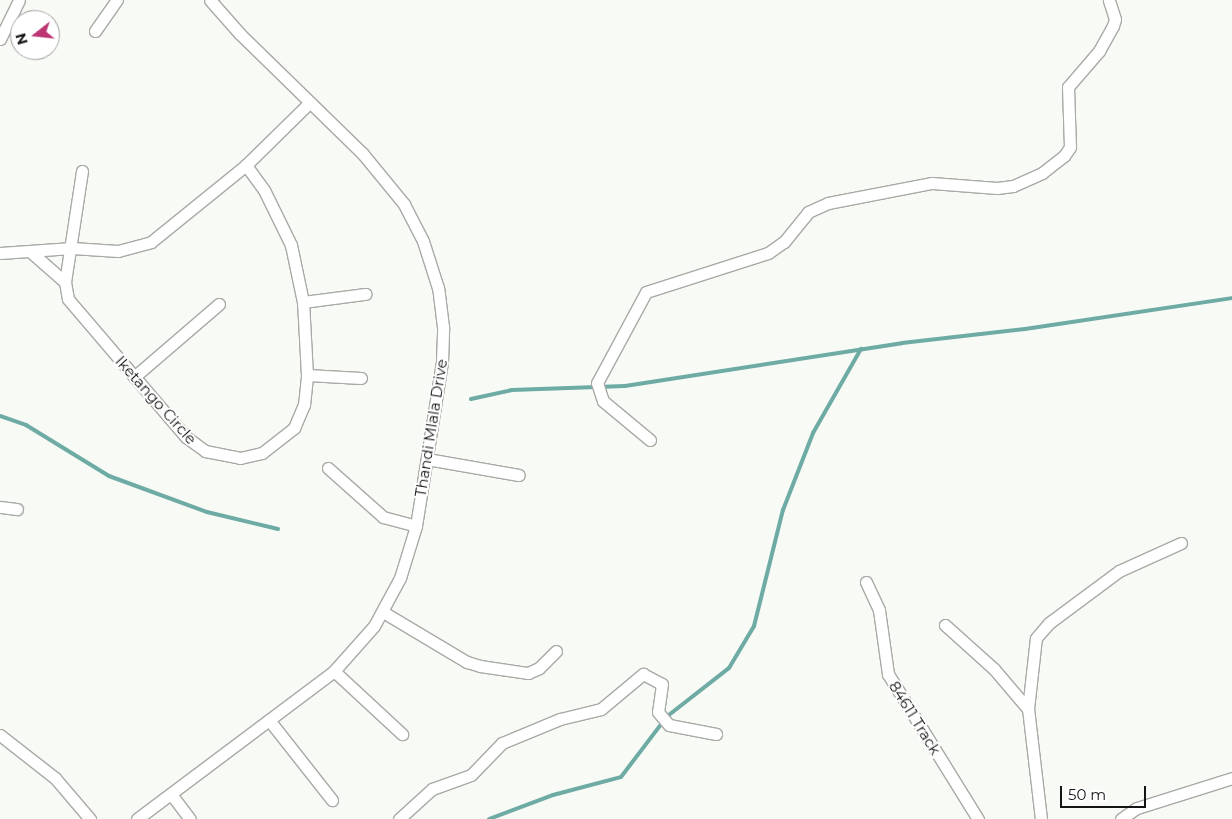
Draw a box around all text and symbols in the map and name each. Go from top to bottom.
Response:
north arrow [10,10,60,60]
text: N [11,31,32,47]
street label: Iketango Circle [112,352,200,448]
street label: Thandi Mlala Drive [411,358,451,498]
street label: 84611 Track [885,678,945,758]
scale bar [1062,776,1148,808]
text: 50 m [1068,785,1106,804]

